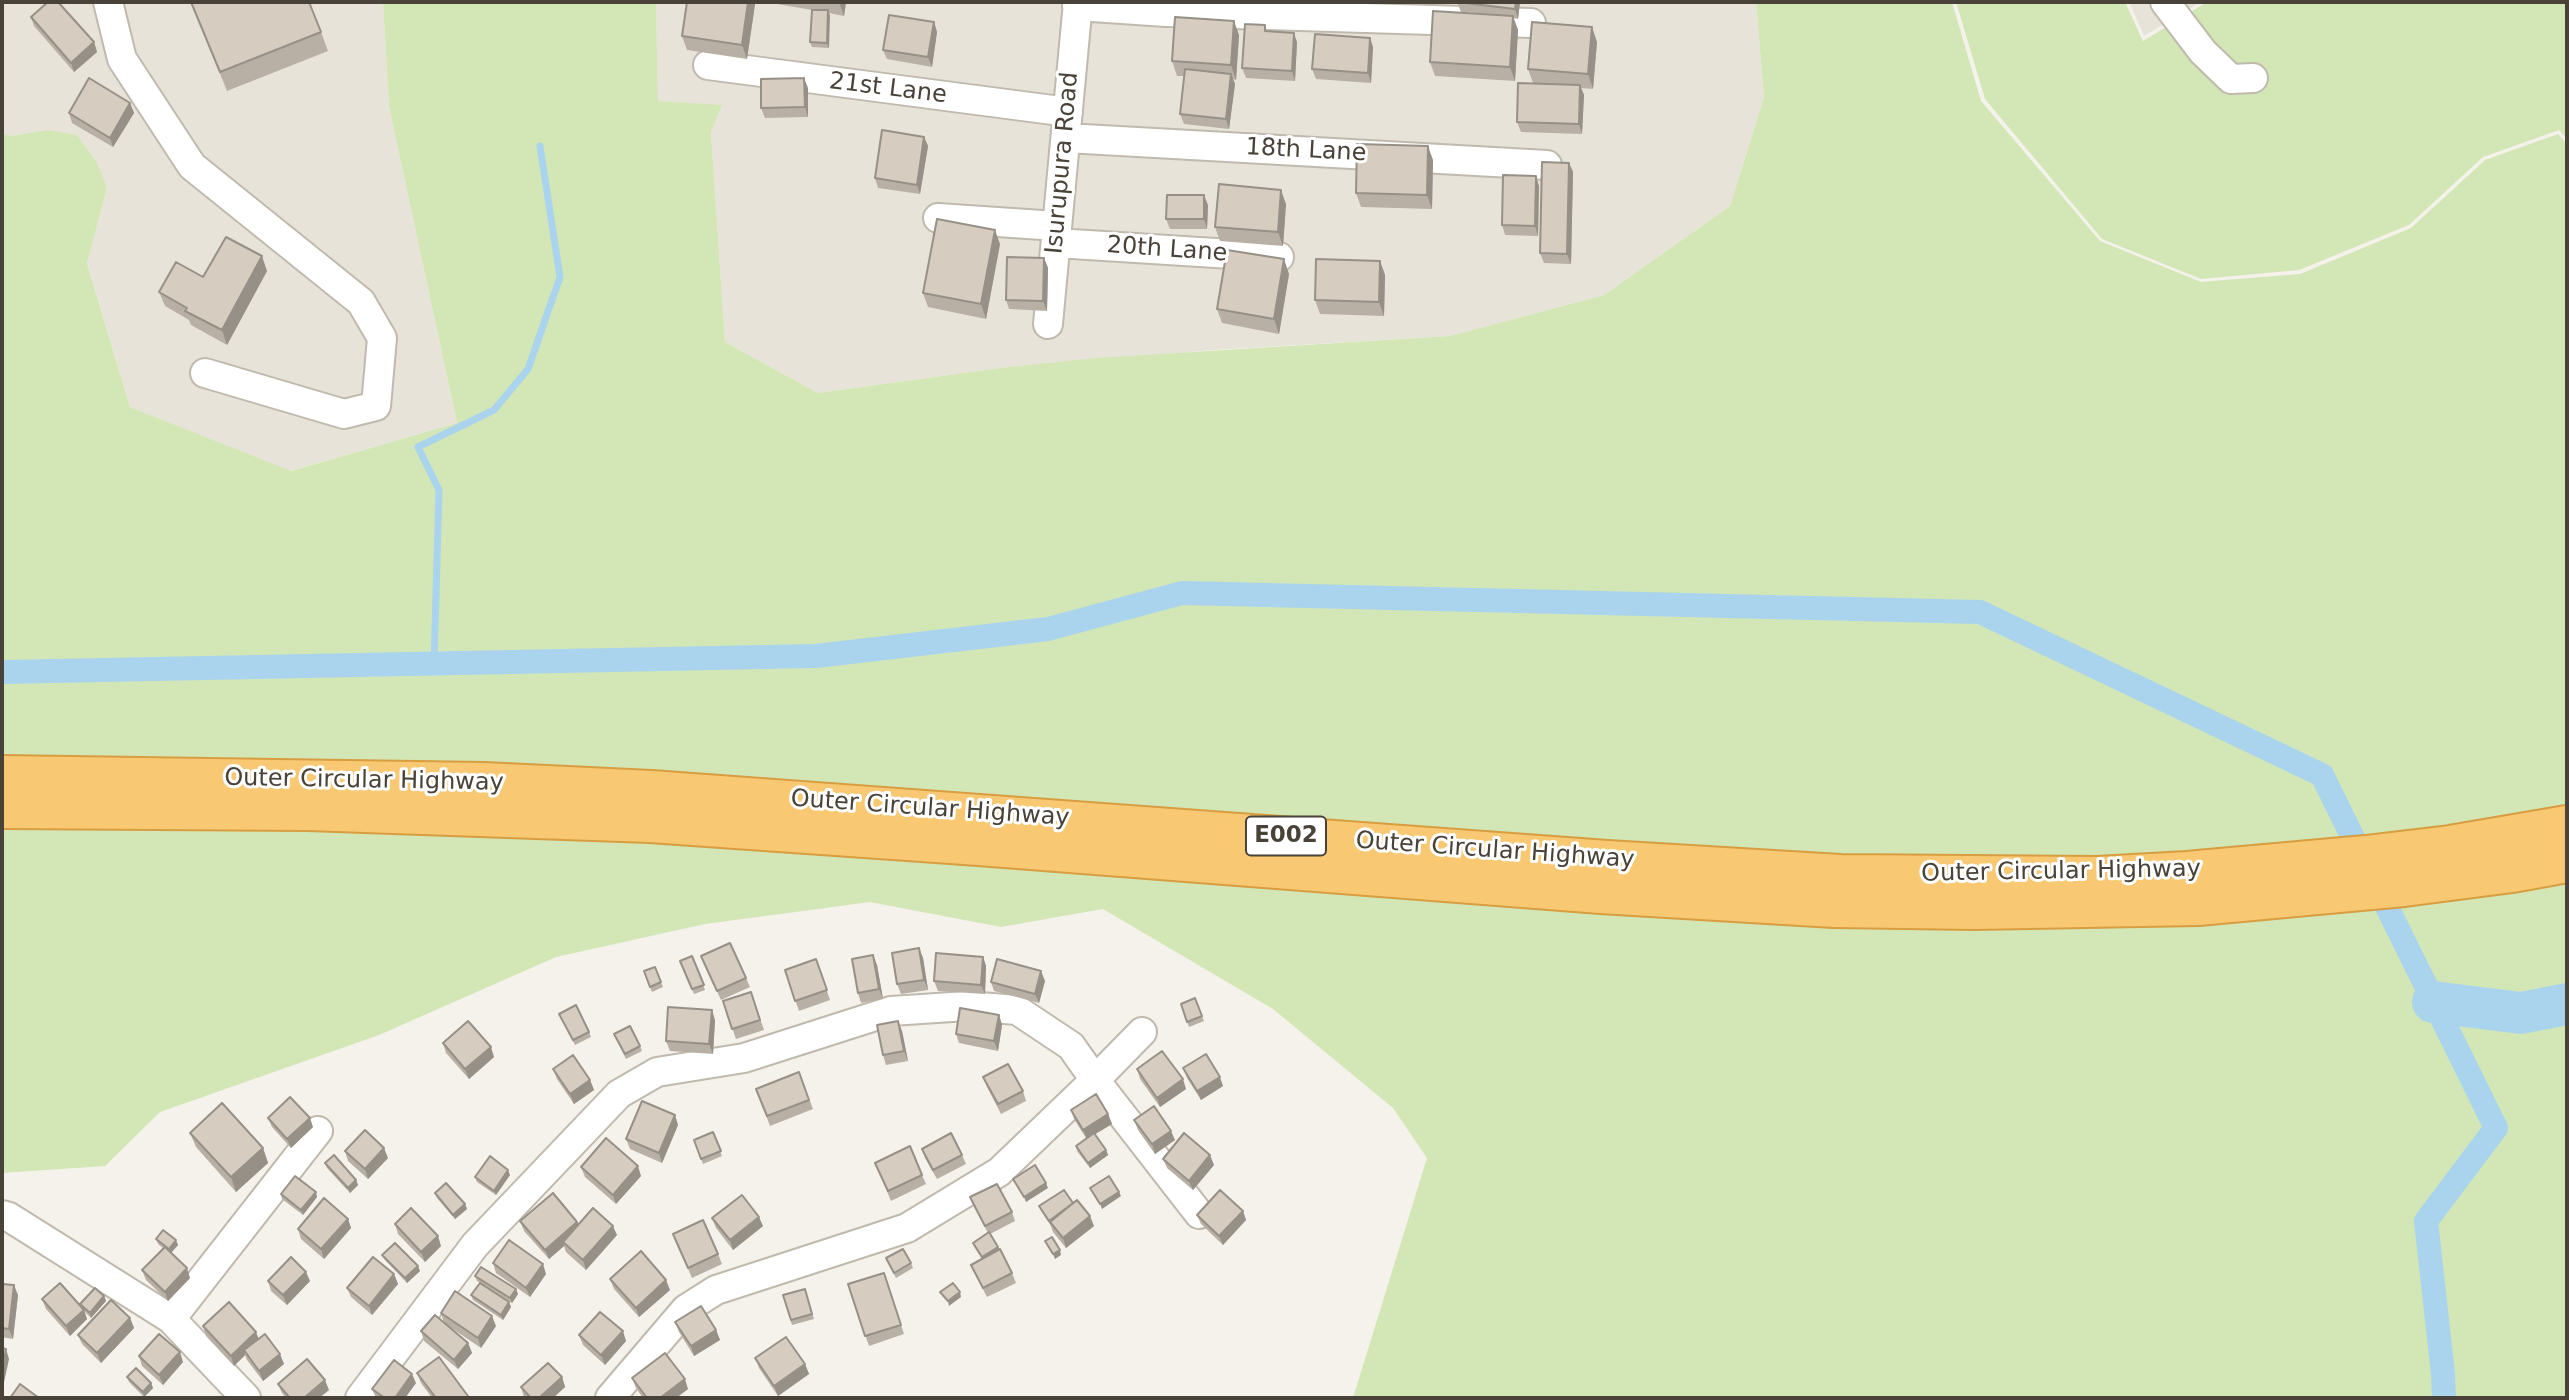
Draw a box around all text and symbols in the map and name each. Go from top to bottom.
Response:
street label: 21st Lane [828,68,948,110]
street label: Isurupura Road [1041,71,1085,255]
street label: 18th Lane [1245,133,1367,169]
street label: 20th Lane [1106,231,1228,269]
street label: Outer Circular Highway [224,764,504,798]
street label: Outer Circular Highway [790,785,1070,833]
road number: E002 [1246,816,1326,856]
street label: Outer Circular Highway [1355,827,1635,875]
street label: Outer Circular Highway [1921,855,2201,889]

